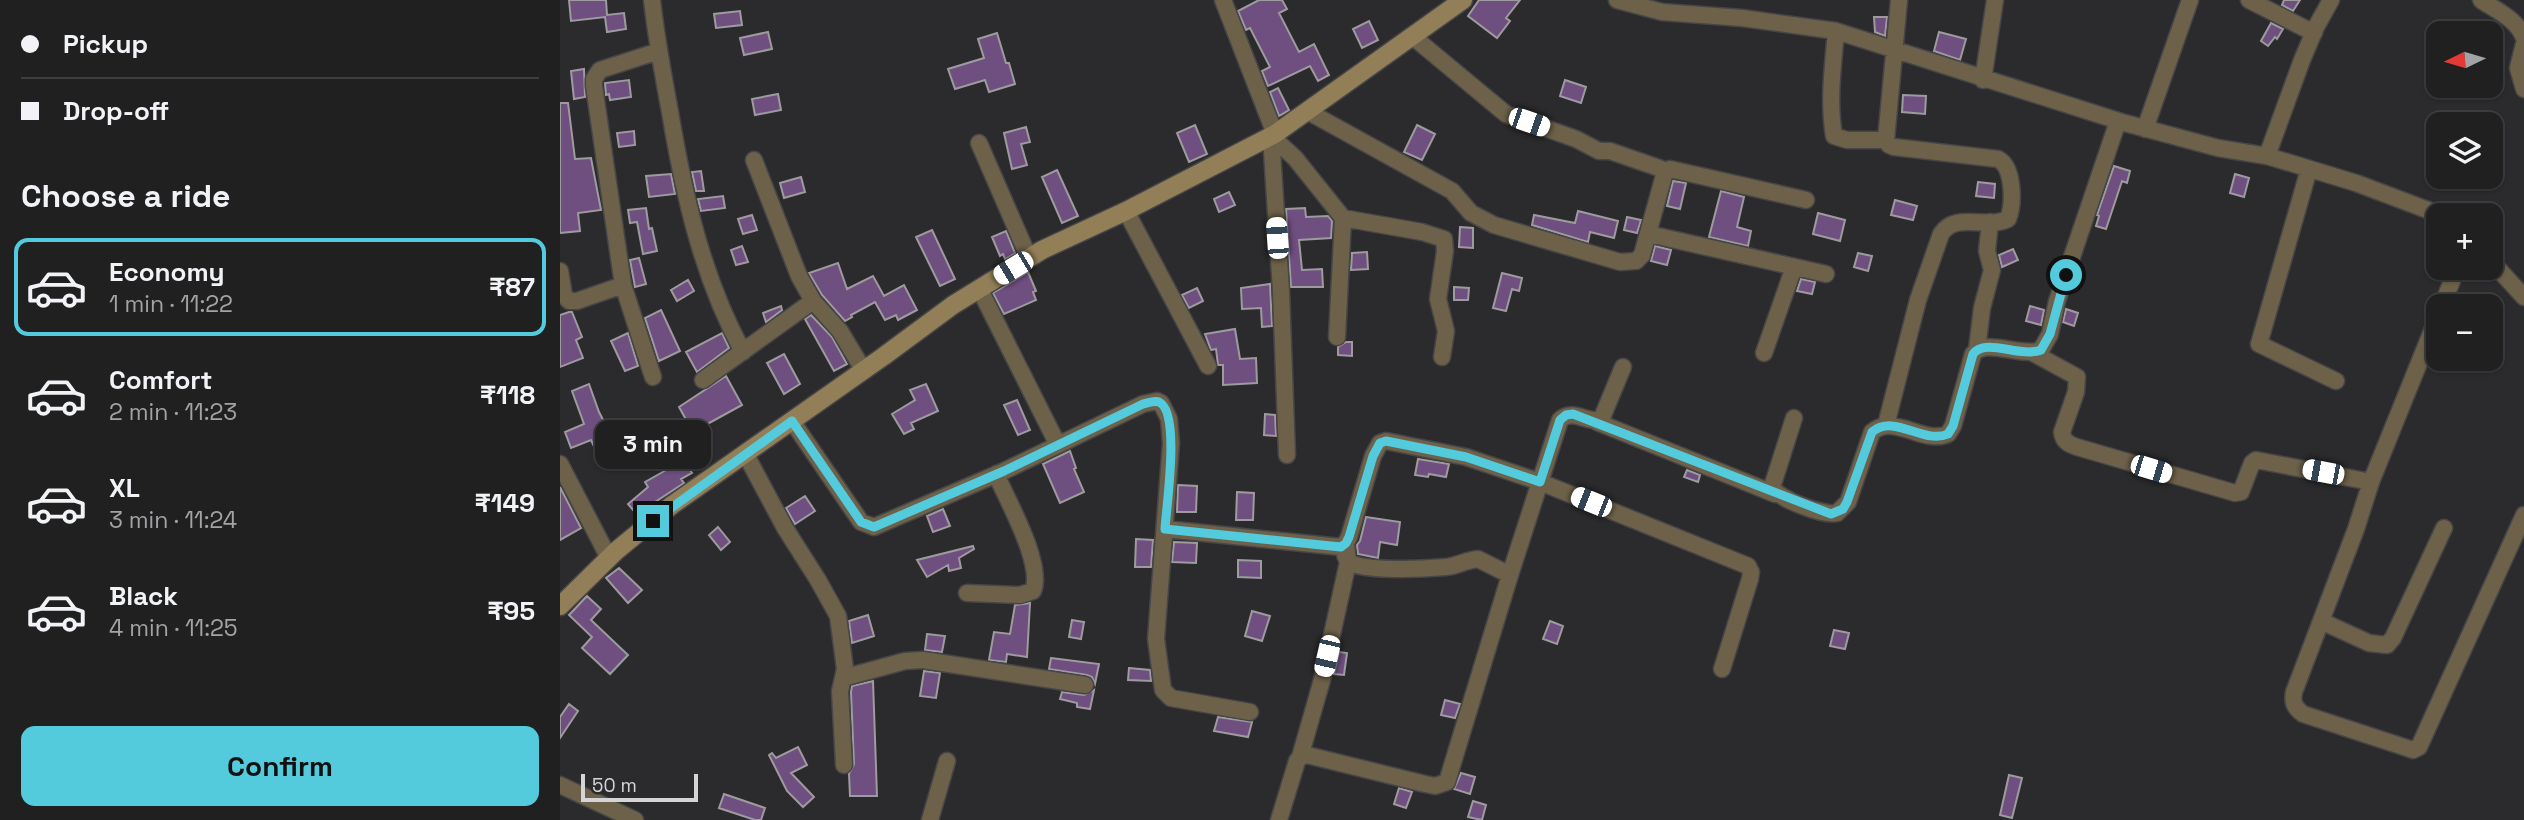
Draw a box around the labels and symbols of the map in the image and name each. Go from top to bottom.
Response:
north arrow [2426,21,2502,98]
car [1506,105,1553,139]
car [1266,216,1289,260]
car [990,248,1037,288]
route start [2050,259,2082,291]
callout: 3 min [595,420,711,468]
car [2128,453,2175,485]
car [2301,458,2346,486]
car [1568,484,1615,520]
route end [637,505,669,537]
car [1313,633,1342,679]
scale bar [581,771,698,803]

